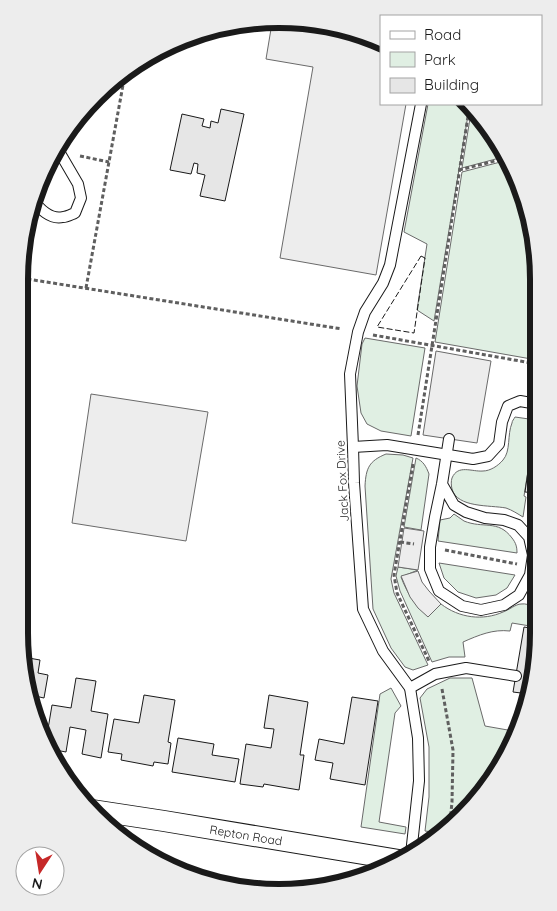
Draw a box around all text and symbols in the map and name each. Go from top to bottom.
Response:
legend [380,15,542,105]
text: Road [424,25,461,44]
text: Park [424,50,456,69]
text: Building [424,75,479,94]
street label: Jack Fox Drive [332,440,352,522]
street label: Repton Road [209,821,283,848]
north arrow [15,846,65,896]
text: N [30,874,44,894]

